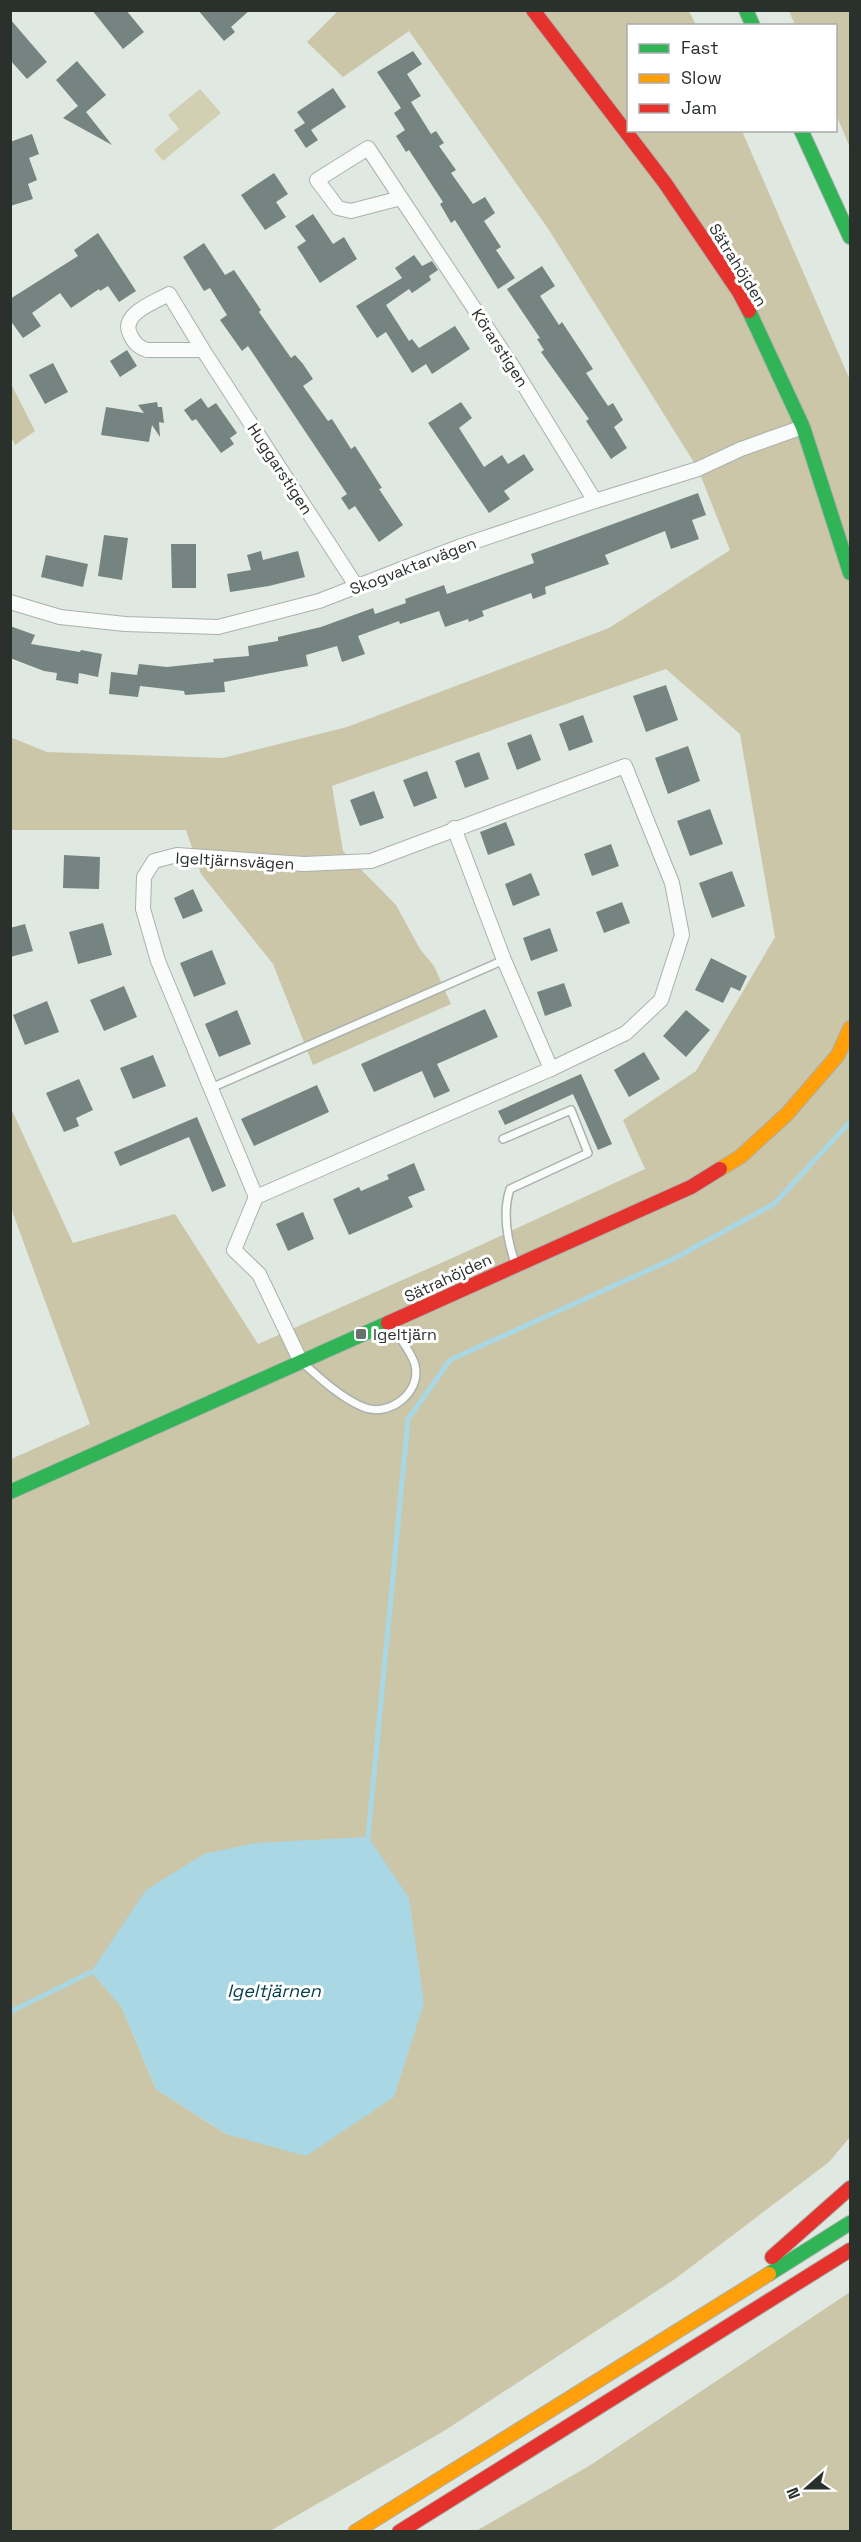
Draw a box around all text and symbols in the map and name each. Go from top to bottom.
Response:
legend [627,24,837,132]
text: Fast [681,36,718,59]
text: Slow [681,66,722,89]
text: Jam [681,96,717,119]
street label: Sätrahöjden [704,220,772,310]
street label: Körarstigen [467,305,533,391]
street label: Huggarstigen [243,419,317,519]
street label: Skogvaktarvägen [347,532,479,600]
street label: Igeltjärnsvägen [175,847,295,875]
street label: Sätrahöjden [401,1249,495,1307]
place label: Igeltjärn [373,1324,437,1345]
marker: Igeltjärn [354,1327,368,1341]
water label: Igeltjärnen [227,1979,322,2002]
north arrow [777,2458,837,2518]
text: N [782,2484,805,2502]

